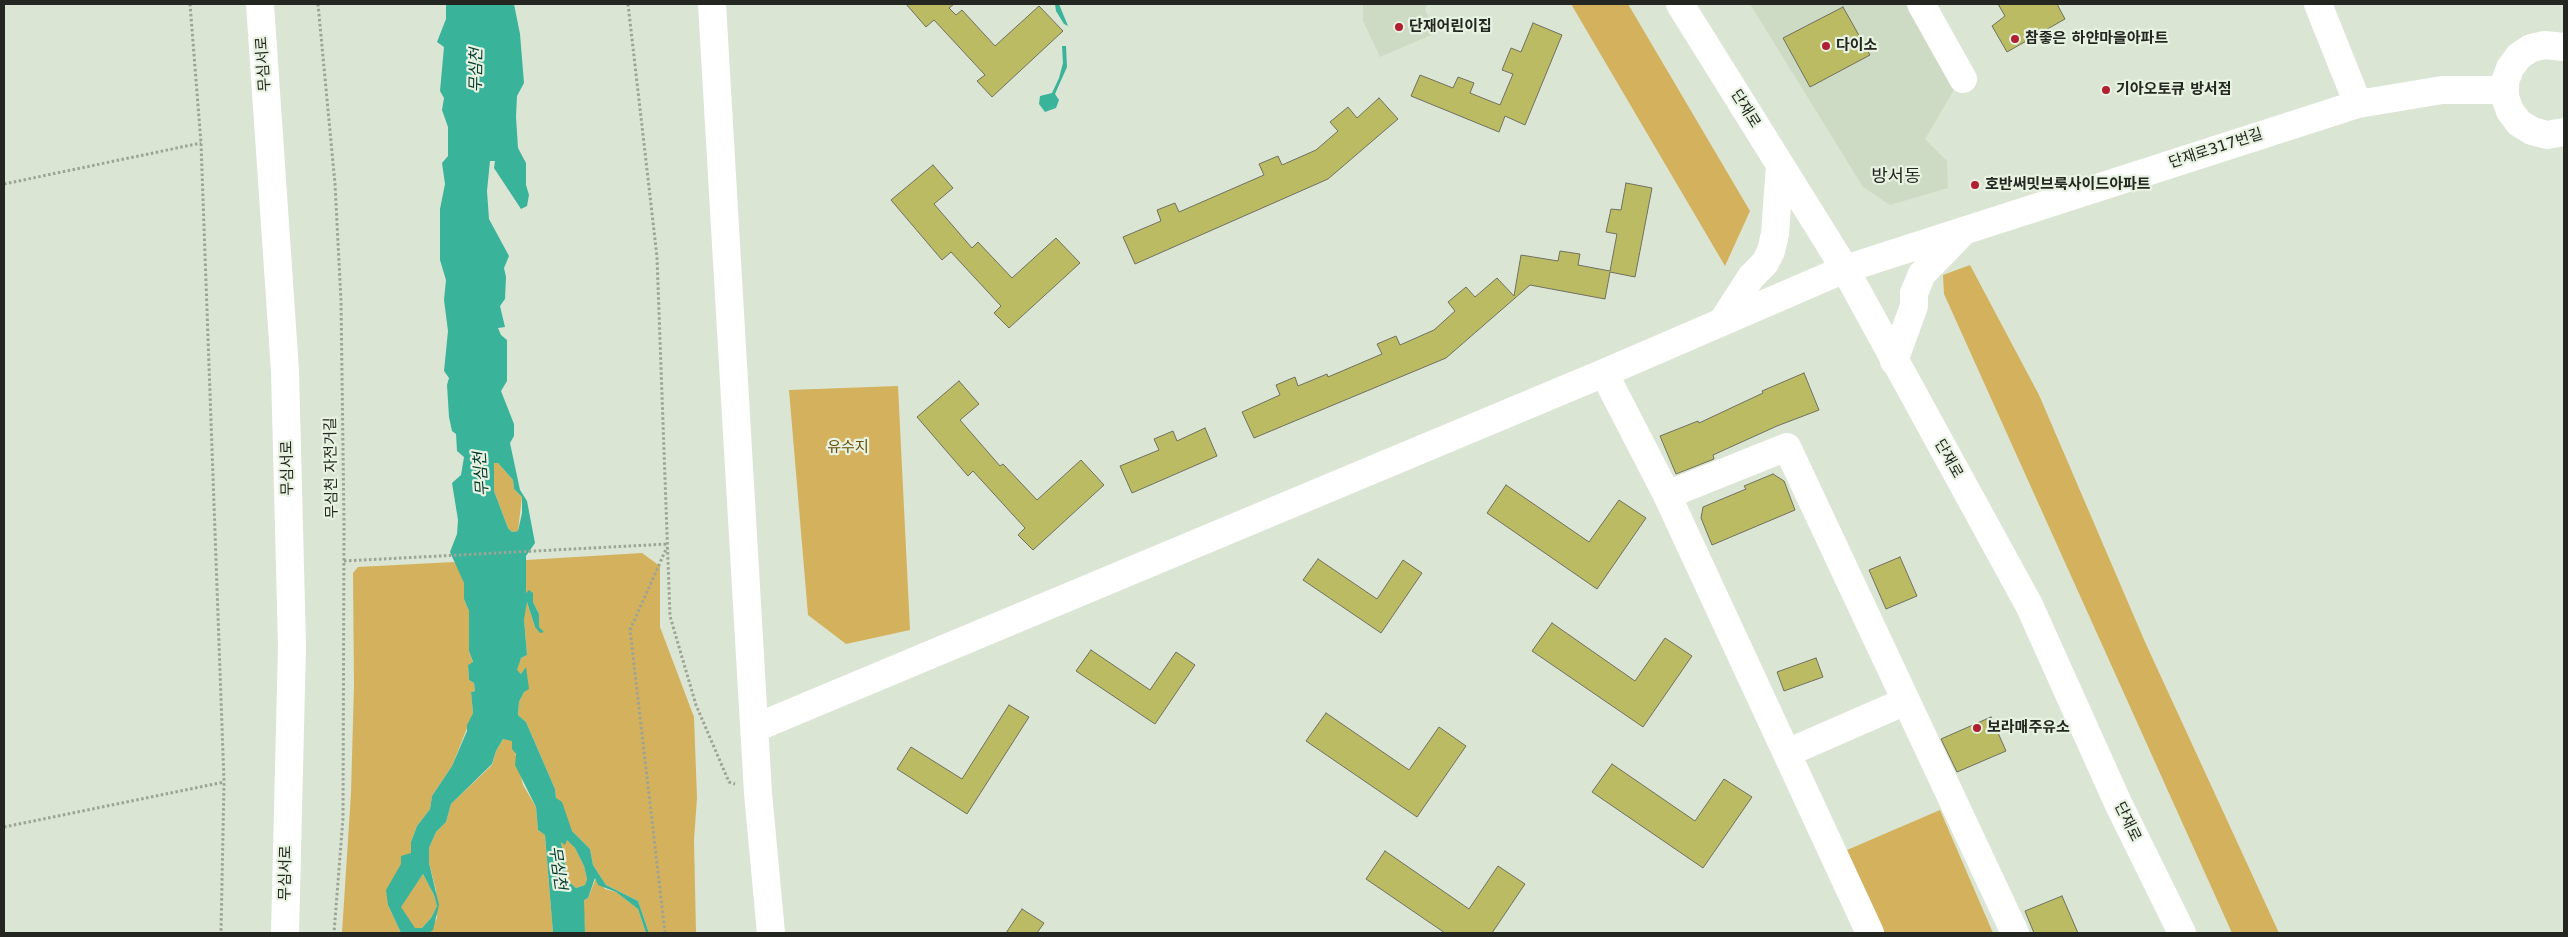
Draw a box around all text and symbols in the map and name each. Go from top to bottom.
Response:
place label: 단재어린이집 [1409,18,1492,36]
marker: 단재어린이집 [1393,21,1405,33]
place label: 참좋은 하얀마을아파트 [2025,30,2168,48]
marker: 참좋은 하얀마을아파트 [2009,33,2021,45]
street label: 무심서로 [253,36,275,92]
place label: 다이소 [1836,37,1877,55]
marker: 다이소 [1820,40,1832,52]
water label: 무심천 [467,48,487,92]
place label: 기아오토큐 방서점 [2116,81,2232,99]
marker: 기아오토큐 방서점 [2100,84,2112,96]
street label: 단재로 [1726,87,1764,131]
street label: 단재로317번길 [2167,125,2265,173]
district label: 방서동 [1871,166,1921,188]
place label: 호반써밋브룩사이드아파트 [1985,176,2151,194]
marker: 호반써밋브룩사이드아파트 [1969,179,1981,191]
street label: 무심천 자전거길 [322,417,342,519]
street label: 단재로 [1930,437,1966,481]
park label: 유수지 [827,439,869,457]
street label: 무심서로 [279,440,297,496]
water label: 무심천 [471,451,493,497]
place label: 보라매주유소 [1987,719,2070,737]
marker: 보라매주유소 [1971,722,1983,734]
street label: 단재로 [2110,799,2144,845]
street label: 무심서로 [277,845,295,901]
water label: 무심천 [544,845,570,891]

